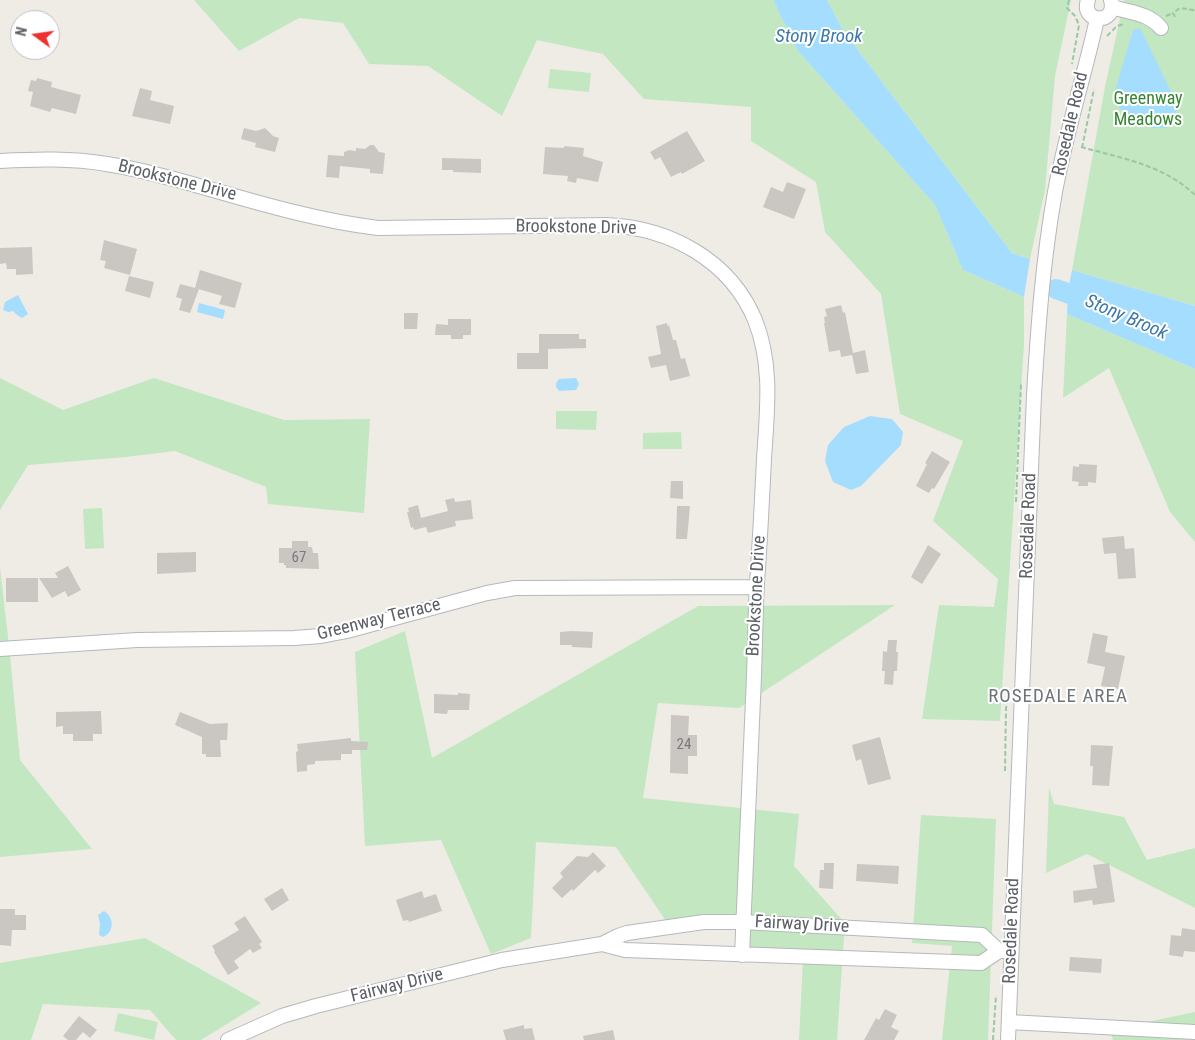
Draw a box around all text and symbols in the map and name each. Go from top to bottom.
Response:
north arrow [10,10,60,60]
text: N [13,26,30,38]
water label: Stony Brook [775,26,863,48]
street label: Rosedale Road [1049,70,1093,178]
park label: Greenway Meadows [1113,88,1183,130]
street label: Brookstone Drive [116,156,238,206]
street label: Brookstone Drive [515,216,637,240]
water label: Stony Brook [1081,290,1171,346]
street label: Rosedale Road [1016,473,1042,579]
street label: Brookstone Drive [743,535,771,657]
house number: 67 [292,549,306,567]
street label: Greenway Terrace [315,594,443,646]
district label: ROSEDALE AREA [987,686,1129,708]
house number: 24 [677,736,691,754]
street label: Rosedale Road [999,878,1025,984]
street label: Fairway Drive [754,912,850,938]
street label: Fairway Drive [349,964,445,1008]

